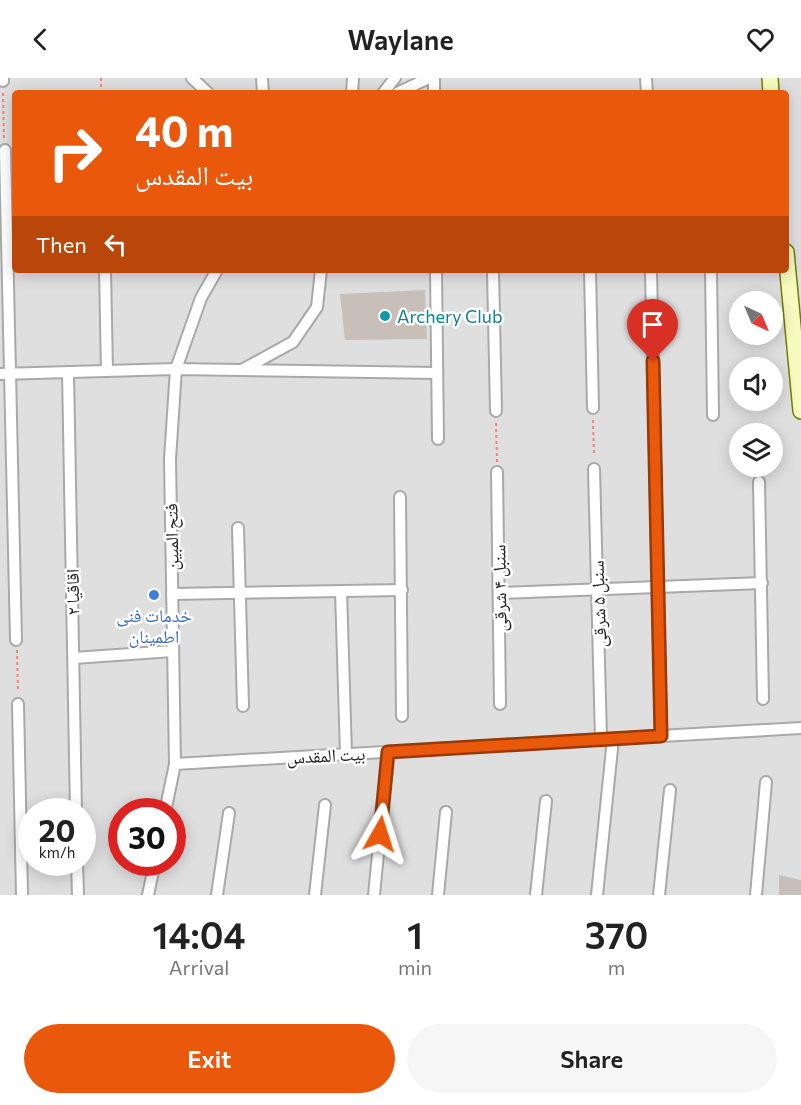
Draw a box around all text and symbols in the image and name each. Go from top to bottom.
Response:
icon: back [24,23,57,56]
text: Waylane [347,23,454,56]
icon: heart [744,23,777,56]
text: 40 m [135,104,233,156]
icon: right [36,114,114,192]
text: بیت المقدس [135,158,253,191]
icon: left [99,228,132,261]
text: Then [36,231,87,258]
north arrow [729,291,783,345]
map controls [729,291,783,477]
pin [627,299,678,361]
place label: Archery Club [397,305,503,327]
icon: arrive [636,308,669,341]
marker: Archery Club [378,309,392,323]
button: sound [729,357,783,411]
button: layers [729,423,783,477]
street label: فتح المبین [159,503,185,571]
street label: سنبل ۴ شرقی [487,544,512,632]
street label: سنبل ۵ شرقی [585,560,612,648]
street label: اقاقیا ۲ [61,569,84,615]
marker: خدمات فنی اطمینان [147,588,161,602]
place label: خدمات فنی اطمینان [116,604,192,648]
street label: بیت المقدس [286,742,366,769]
speed limit sign: 30 [108,798,186,876]
position arrow [348,802,412,866]
text: 20 [39,811,75,848]
text: km/h [39,843,75,861]
text: 14:04 [153,912,245,956]
text: 1 [407,912,423,956]
text: 370 [585,912,648,956]
text: Arrival [169,955,229,979]
text: min [398,955,432,979]
text: m [608,955,625,979]
button: Exit [24,1024,395,1093]
button: Share [407,1024,777,1093]

